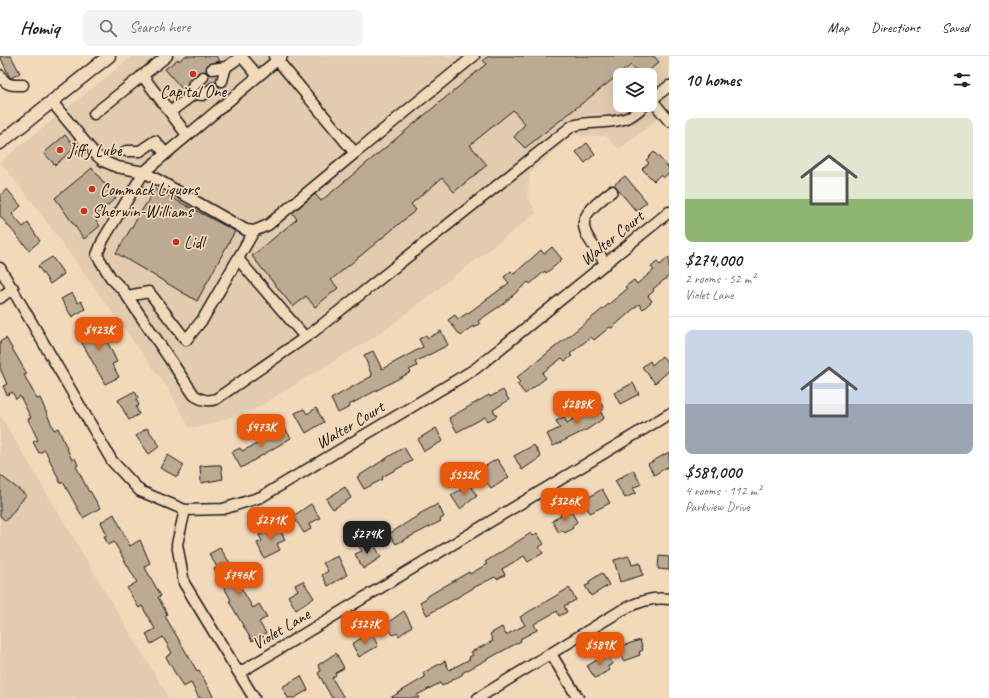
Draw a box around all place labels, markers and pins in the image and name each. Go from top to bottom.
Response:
marker: Capital One [188,69,198,79]
place label: Capital One [160,81,228,102]
place label: Jiffy Lube [67,140,123,161]
marker: Jiffy Lube [55,145,65,155]
place label: Commack Liquors [100,179,201,200]
marker: Commack Liquors [87,184,97,194]
place label: Sherwin-Williams [92,201,195,222]
marker: Sherwin-Williams [79,206,89,216]
place label: Lidl [184,232,207,253]
marker: Lidl [171,237,181,247]
pin: $423K [71,317,127,351]
pin: $288K [549,391,605,425]
pin: $473K [233,414,289,448]
pin: $552K [436,462,492,496]
pin: $326K [537,488,593,522]
pin: $271K [243,507,299,541]
pin: $274K [339,521,395,555]
pin: $746K [211,562,267,596]
pin: $327K [337,611,393,645]
pin: $589K [572,632,628,666]

